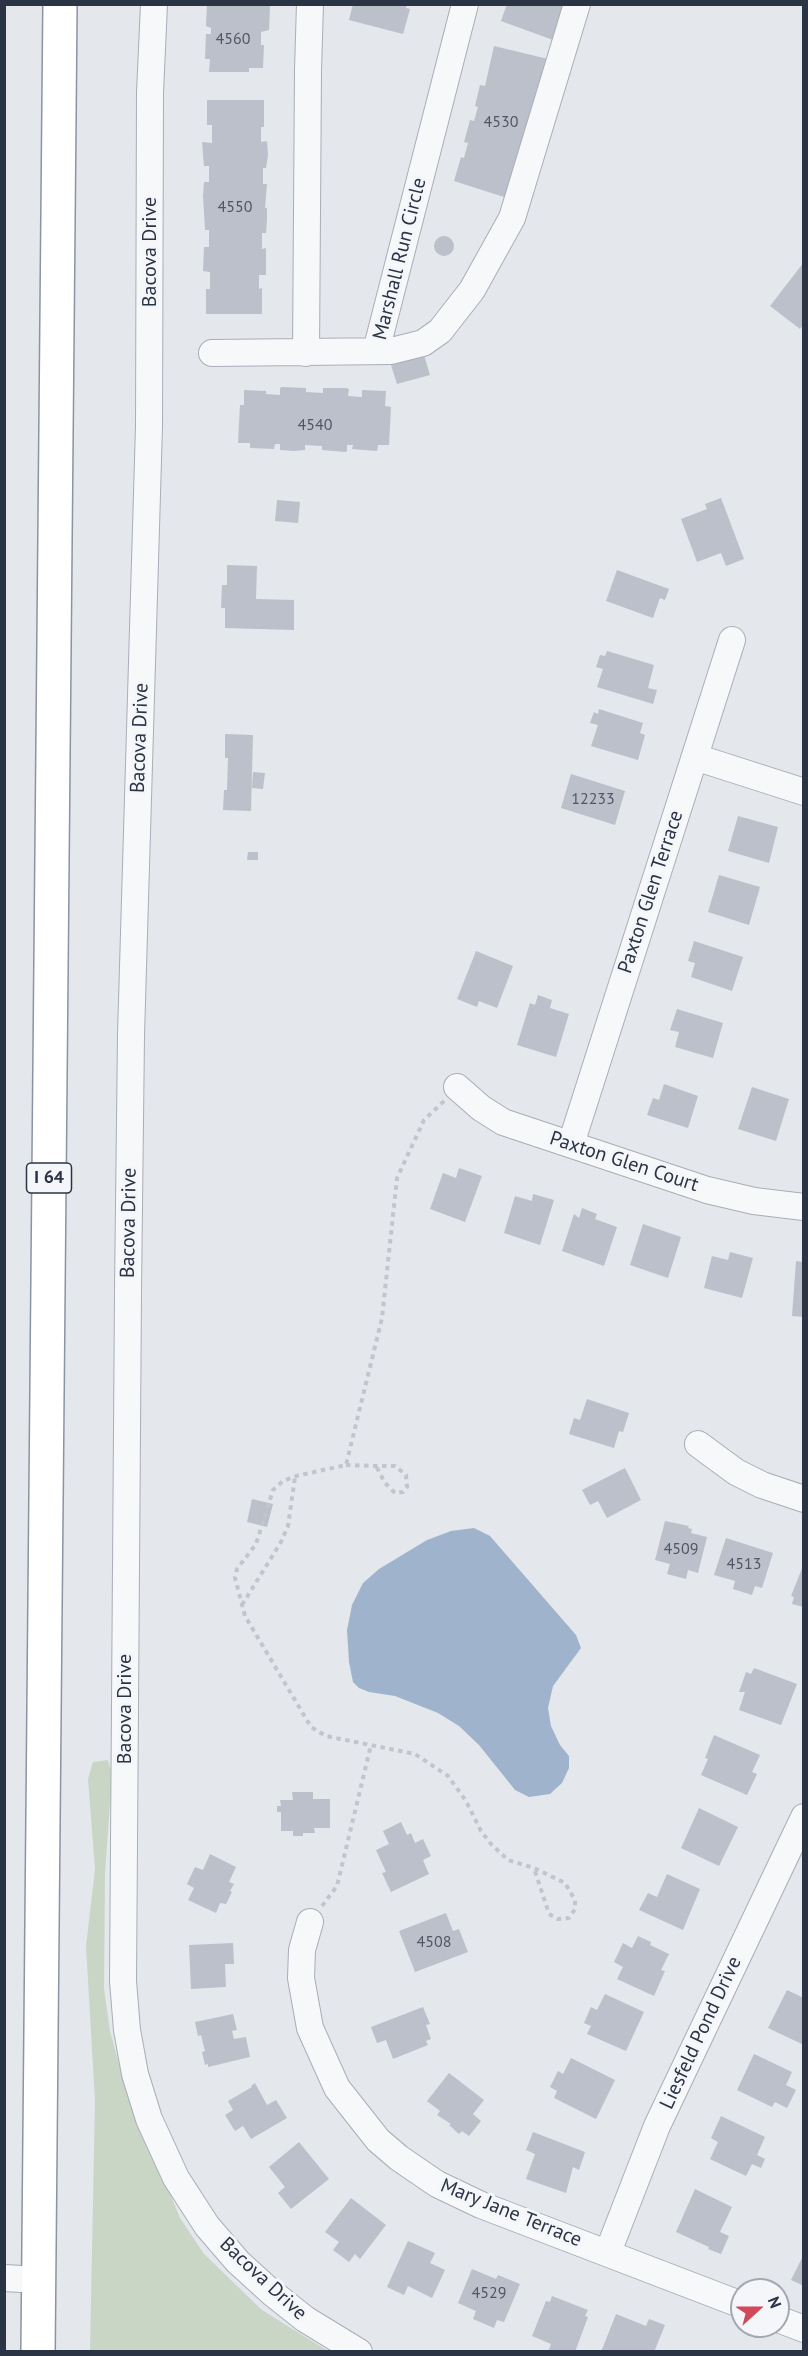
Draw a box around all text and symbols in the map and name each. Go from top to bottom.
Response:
house number: 4560 [216,29,250,49]
house number: 4530 [484,112,518,132]
street label: Marshall Run Circle [368,175,432,343]
street label: Bacova Drive [138,197,162,307]
house number: 4550 [218,197,252,217]
house number: 4540 [298,415,332,435]
street label: Bacova Drive [126,682,154,794]
house number: 12233 [571,789,615,809]
street label: Paxton Glen Terrace [613,808,689,976]
street label: Paxton Glen Court [546,1127,702,1197]
road number: I 64 [26,1163,72,1193]
street label: Bacova Drive [116,1168,142,1278]
house number: 4509 [664,1539,698,1559]
house number: 4513 [727,1554,761,1574]
street label: Bacova Drive [113,1654,137,1764]
house number: 4508 [417,1932,451,1952]
street label: Liesfeld Pond Drive [655,1953,747,2113]
street label: Mary Jane Terrace [437,2174,585,2252]
street label: Bacova Drive [214,2233,312,2325]
north arrow [730,2278,790,2338]
house number: 4529 [472,2283,506,2303]
text: N [764,2294,786,2311]

